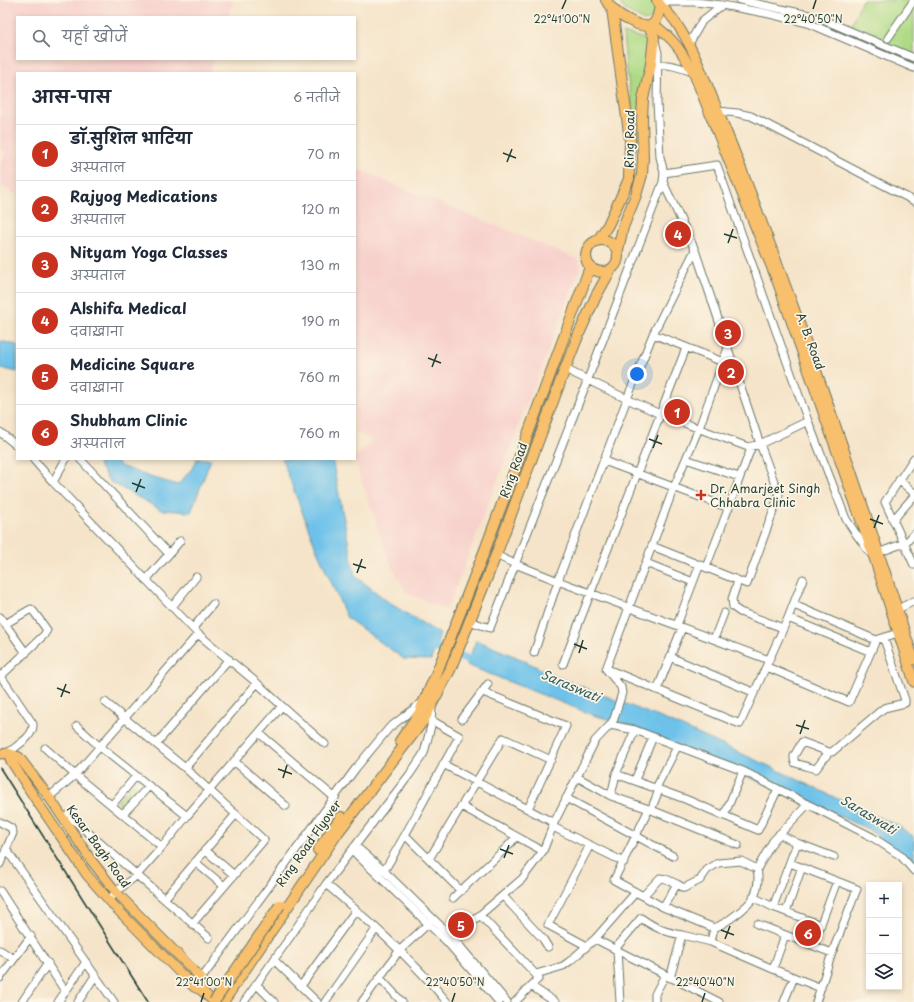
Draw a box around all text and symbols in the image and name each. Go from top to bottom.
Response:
text: 22°41'00"N [534,11,591,26]
text: 22°40'50"N [783,11,843,26]
search box [16,16,356,60]
text: यहाँ खोजें [62,24,128,47]
icon: search [30,27,52,49]
text: आस-पास [32,83,111,109]
text: 6 नतीजे [293,87,340,106]
street label: Ring Road [619,110,639,168]
text: डॉ.सुशिल भाटिया [70,126,192,149]
text: 1 [42,144,48,163]
text: 70 m [307,144,340,163]
text: अस्पताल [70,157,125,176]
text: Rajyog Medications [70,184,217,207]
text: 2 [40,199,50,218]
text: 120 m [301,199,340,218]
text: अस्पताल [70,209,125,228]
pin: 4 [665,219,691,249]
text: Nityam Yoga Classes [70,240,228,263]
text: 3 [41,255,49,274]
text: 130 m [301,255,340,274]
text: अस्पताल [70,265,125,284]
text: Alshifa Medical [70,296,187,319]
street label: A. B. Road [792,310,830,372]
text: 4 [41,311,49,330]
text: 190 m [301,311,340,330]
pin: 3 [715,318,741,348]
text: दवाख़ाना [70,321,123,340]
text: Medicine Square [70,352,195,375]
pin: 2 [718,357,744,387]
your location [627,364,647,384]
text: 5 [41,367,49,386]
text: 760 m [299,367,340,386]
text: दवाख़ाना [70,377,123,396]
pin: 1 [664,397,690,427]
text: Shubham Clinic [70,408,187,431]
text: 6 [40,423,50,442]
text: 760 m [299,423,340,442]
text: अस्पताल [70,433,125,452]
street label: Ring Road [495,440,531,500]
place label: Dr. Amarjeet Singh Chhabra Clinic [710,479,820,511]
marker: Dr. Amarjeet Singh Chhabra Clinic [695,489,707,501]
water label: Saraswati [538,664,606,707]
water label: Saraswati [837,790,903,839]
street label: Ring Road Flyover [271,795,345,890]
street label: Kesar Bagh Road [63,801,135,891]
map controls [866,882,902,990]
button: + [866,882,902,918]
pin: 5 [448,910,474,940]
pin: 6 [795,918,821,948]
button: − [866,918,902,954]
button: layers [866,954,902,990]
text: 22°41'00"N [176,974,233,989]
text: 22°40'50"N [425,974,485,989]
text: 22°40'40"N [675,974,735,989]

